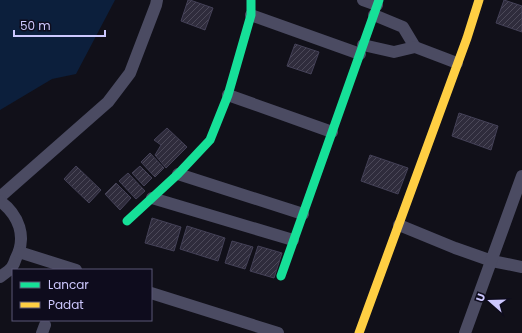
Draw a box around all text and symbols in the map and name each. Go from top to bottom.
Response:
scale bar [14,12,105,38]
text: 50 m [20,17,51,34]
legend [12,269,152,321]
text: Lancar [48,276,89,293]
north arrow [470,281,510,321]
text: U [472,291,490,304]
text: Padat [48,296,84,313]

